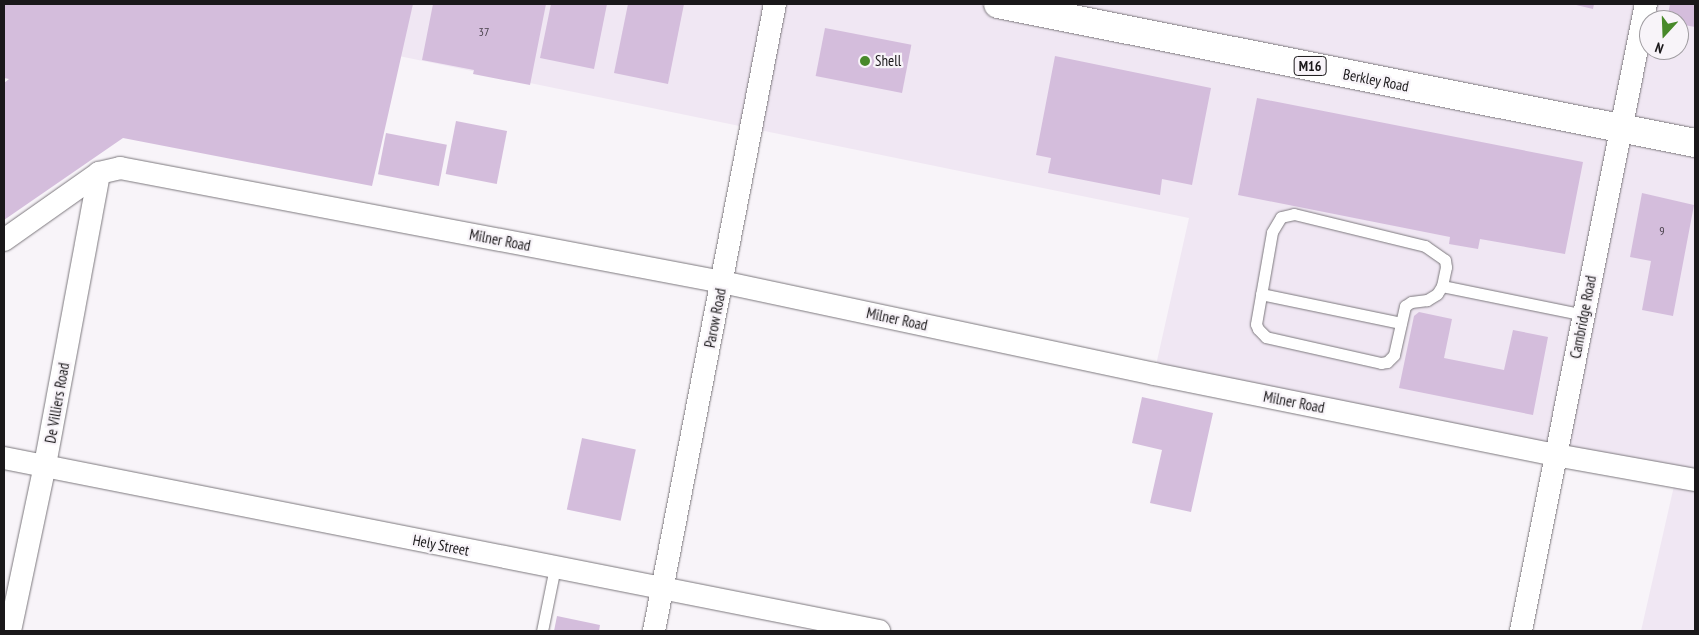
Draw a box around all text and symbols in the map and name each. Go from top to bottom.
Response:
north arrow [1639,10,1689,60]
house number: 37 [479,25,489,39]
text: N [1653,38,1666,58]
place label: Shell [875,52,901,70]
road number: M16 [1292,54,1328,78]
marker: Shell [859,55,871,67]
street label: Berkley Road [1341,65,1411,95]
house number: 9 [1659,224,1665,238]
street label: Milner Road [468,225,532,255]
street label: Cambridge Road [1566,274,1600,360]
street label: Parow Road [700,287,730,349]
street label: Milner Road [865,304,929,334]
street label: De Villiers Road [41,361,73,445]
street label: Milner Road [1262,387,1326,417]
street label: Hely Street [411,531,471,559]

